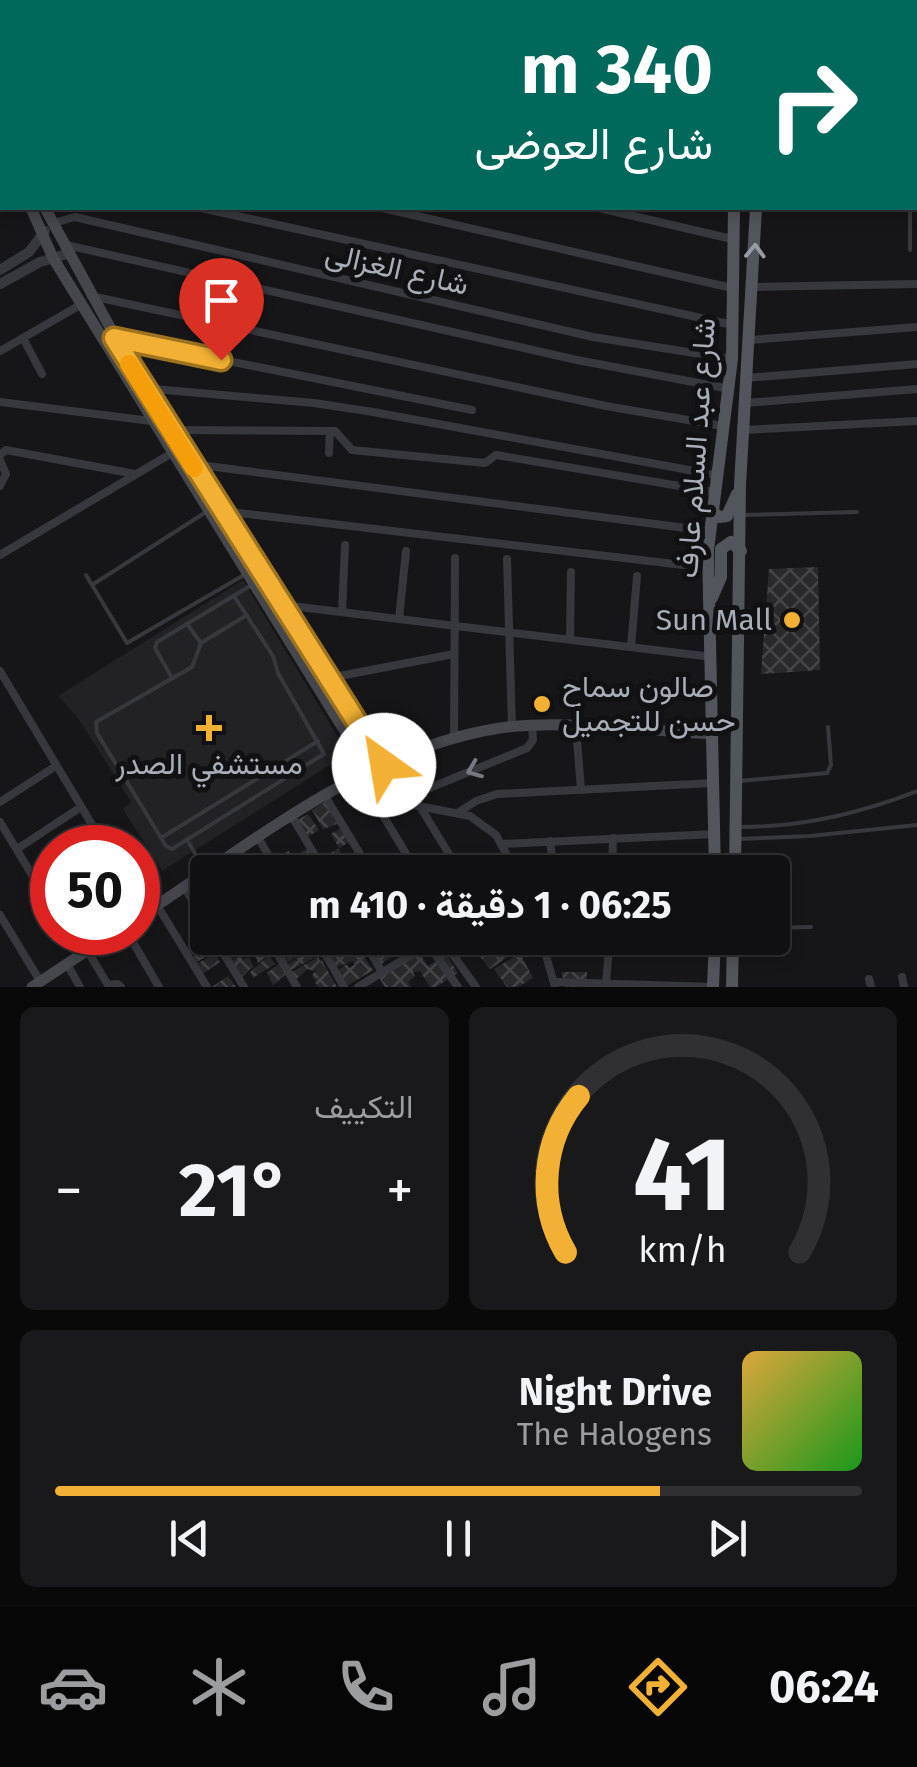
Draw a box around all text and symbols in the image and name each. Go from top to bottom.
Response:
text: 340 m [520,28,713,112]
icon: right [748,40,878,170]
text: شارع العوضى [475,117,713,171]
street label: شارع الغزالى [322,235,472,305]
one-way arrow [744,242,765,258]
pin [179,258,264,361]
icon: arrive [194,273,249,328]
street label: شارع عبد السلام عارف [669,317,725,579]
place label: Sun Mall [656,602,772,638]
marker: Sun Mall [781,609,803,631]
place label: صالون سماح حسن للتجميل [562,669,736,739]
marker: صالون سماح حسن للتجميل [531,693,553,715]
position arrow [332,713,436,817]
marker: مستشفي الصدر [196,715,222,741]
place label: مستشفي الصدر [114,746,303,788]
one-way arrow [466,758,484,778]
speed limit sign: 50 [30,825,160,955]
text: 06:25 · 1 دقيقة · 410 m [308,882,672,928]
text: التكييف [314,1088,414,1126]
text: 41 [633,1113,733,1238]
text: 21° [179,1146,290,1236]
text: − [55,1158,83,1224]
text: + [386,1158,413,1224]
text: km/h [639,1229,727,1271]
text: Night Drive [519,1369,712,1415]
text: The Halogens [517,1415,712,1453]
icon: previous [162,1511,217,1566]
icon: pause [431,1511,486,1566]
icon: next [700,1511,755,1566]
icon: car [38,1652,108,1722]
icon: climate [184,1652,254,1722]
icon: phone [331,1652,401,1722]
icon: music [477,1652,547,1722]
icon: directions [623,1652,693,1722]
text: 06:24 [769,1660,879,1714]

